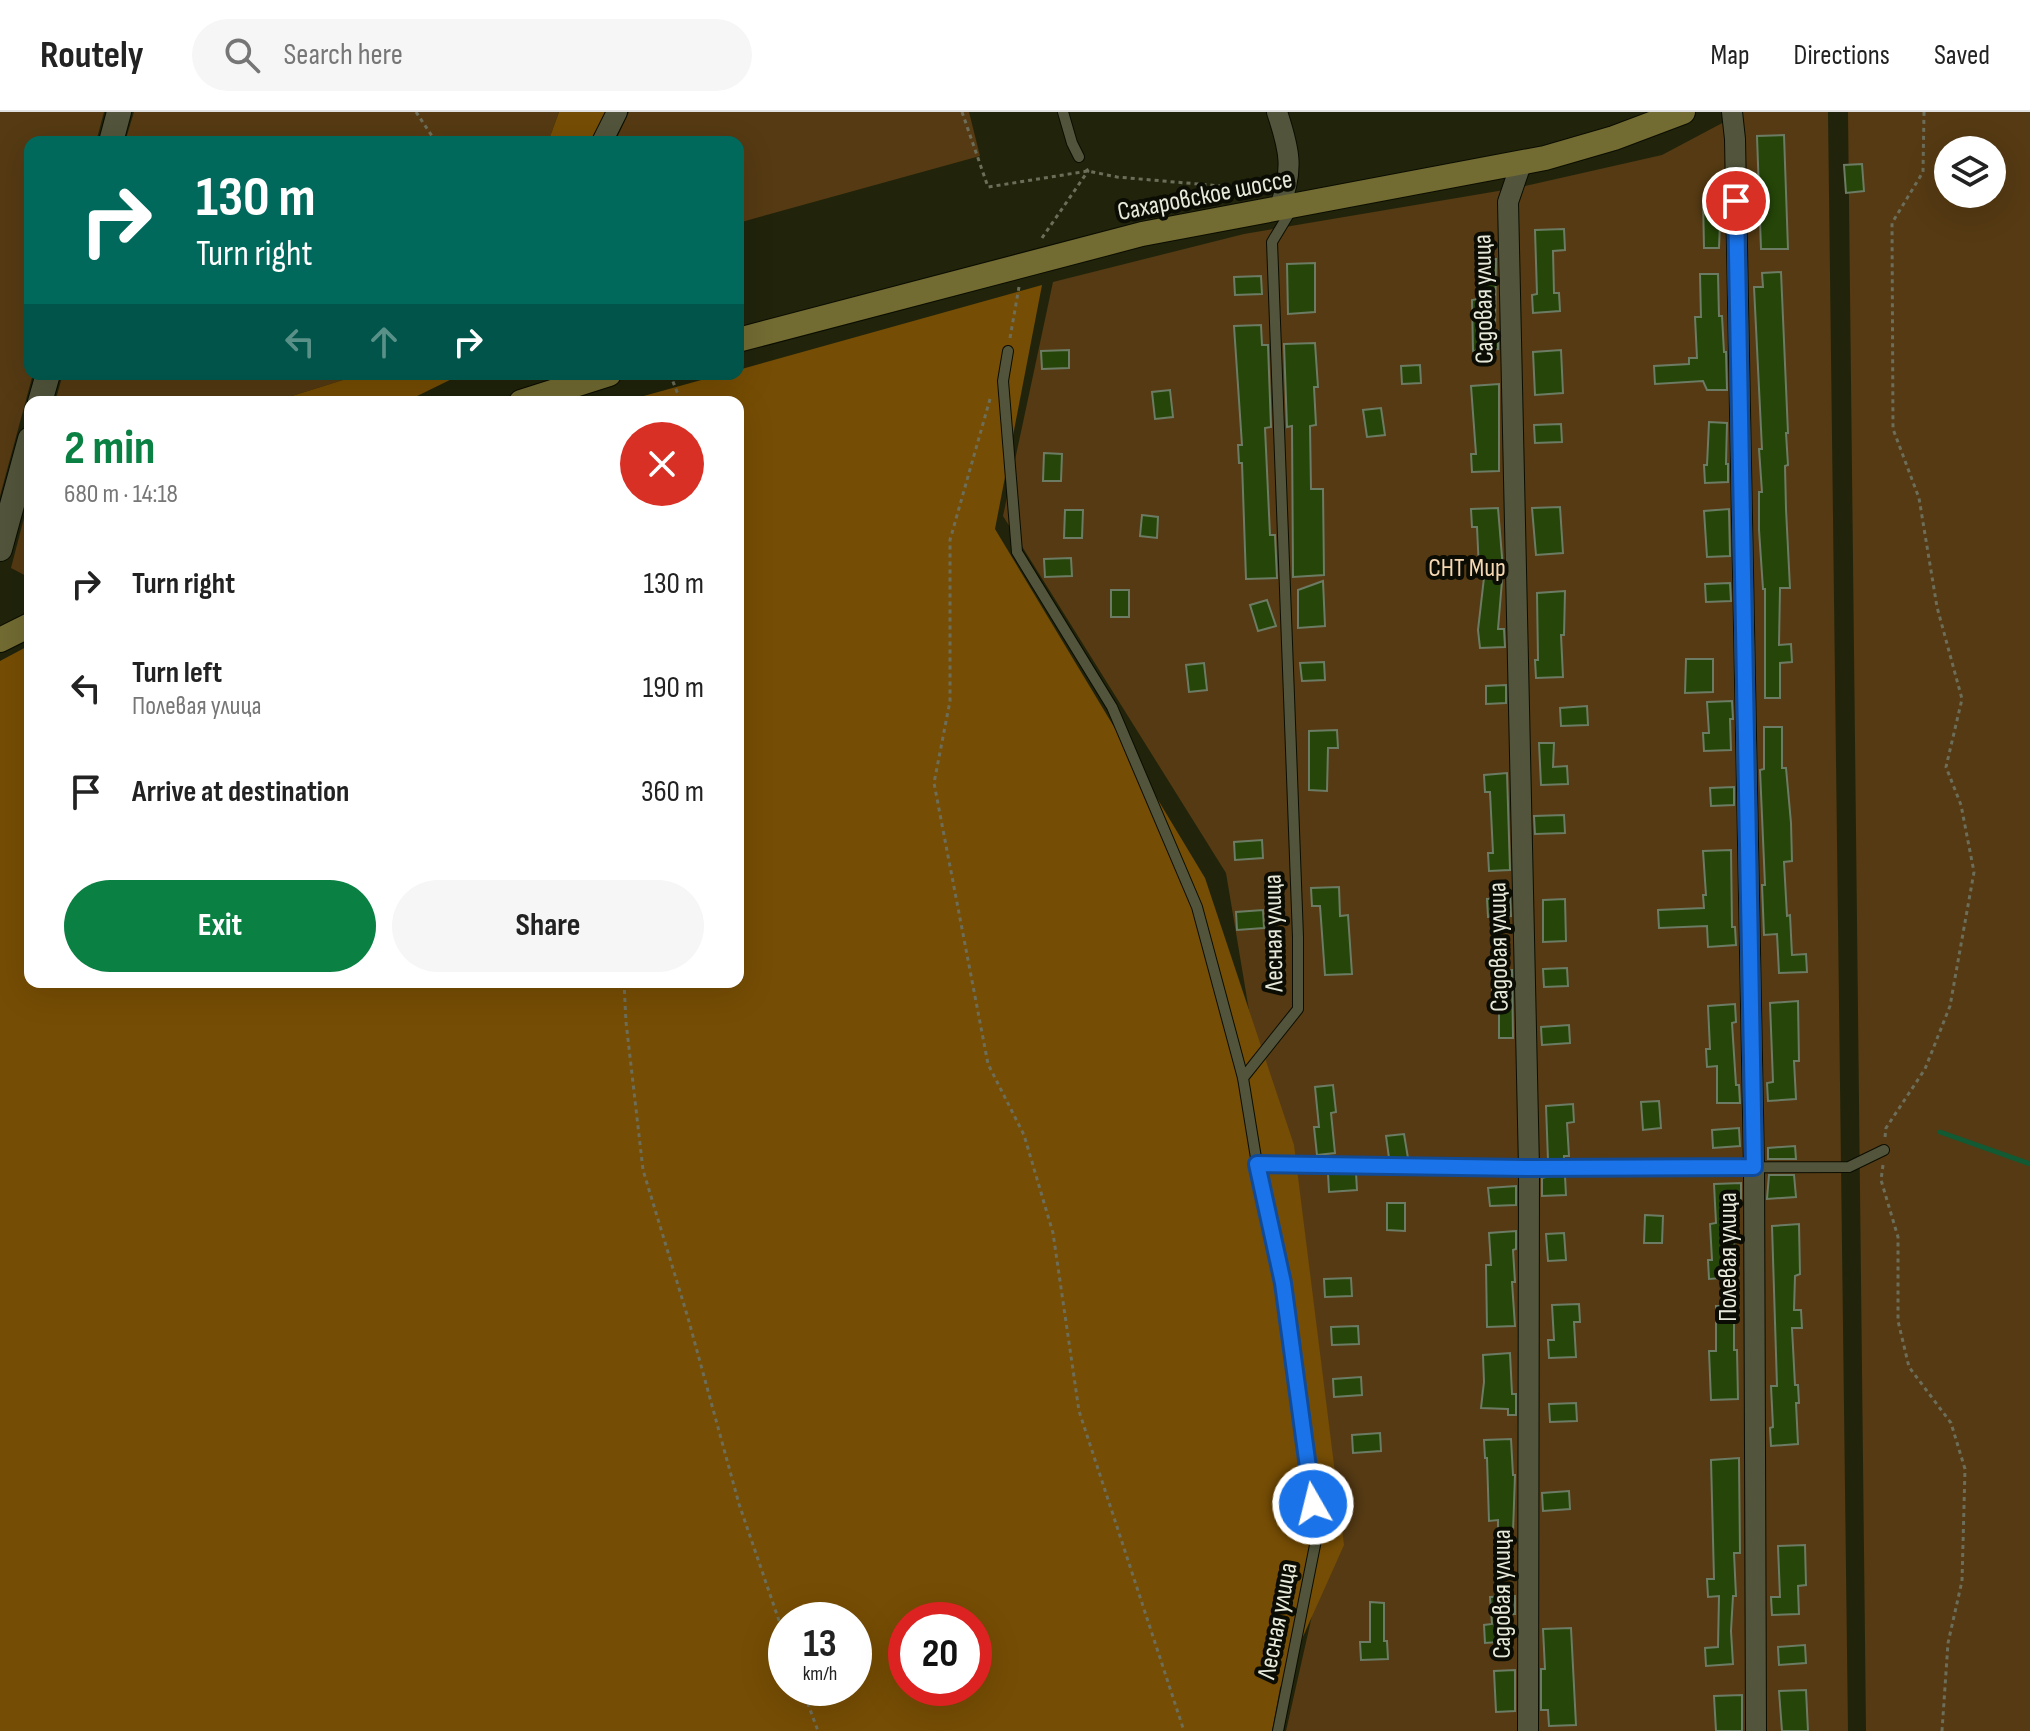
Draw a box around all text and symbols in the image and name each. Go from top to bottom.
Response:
search box [192,19,752,91]
text: Routely [40,33,144,78]
icon: search [220,33,264,77]
text: Search here [284,37,403,73]
text: Map [1711,39,1750,72]
text: Directions [1794,39,1890,72]
text: Saved [1934,39,1990,72]
map controls [1934,136,2006,208]
button: layers [1934,136,2006,208]
street label: Сахаровское шоссе [1115,164,1295,228]
text: 130 m [196,165,316,232]
pin [1702,167,1770,235]
icon: right [64,168,168,272]
icon: arrive [1714,179,1758,223]
text: Turn right [196,233,313,276]
street label: Садовая улица [1467,234,1501,364]
icon: left [278,320,322,364]
icon: ahead [362,320,406,364]
icon: right [446,320,490,364]
text: 2 min [64,420,155,477]
button: close [620,422,704,506]
text: 680 m · 14:18 [64,479,178,510]
park label: СНТ Мир [1428,553,1506,584]
icon: right [64,562,108,606]
text: Turn right [132,566,235,602]
text: 130 m [644,566,704,602]
text: Turn left [132,655,222,691]
icon: left [64,666,108,710]
text: 190 m [643,670,704,706]
text: Полевая улица [132,691,261,722]
icon: arrive [64,770,108,814]
text: Arrive at destination [132,774,349,810]
text: 360 m [641,774,704,810]
street label: Лесная улица [1257,874,1291,993]
button: Exit [64,880,376,972]
button: Share [392,880,704,972]
street label: Садовая улица [1482,882,1516,1012]
street label: Полевая улица [1713,1192,1744,1322]
position arrow [1271,1462,1355,1546]
street label: Садовая улица [1487,1529,1518,1659]
street label: Лесная улица [1251,1560,1304,1683]
speed limit sign: 20 [888,1602,992,1706]
text: 13 [803,1620,837,1668]
text: km/h [803,1662,837,1686]

